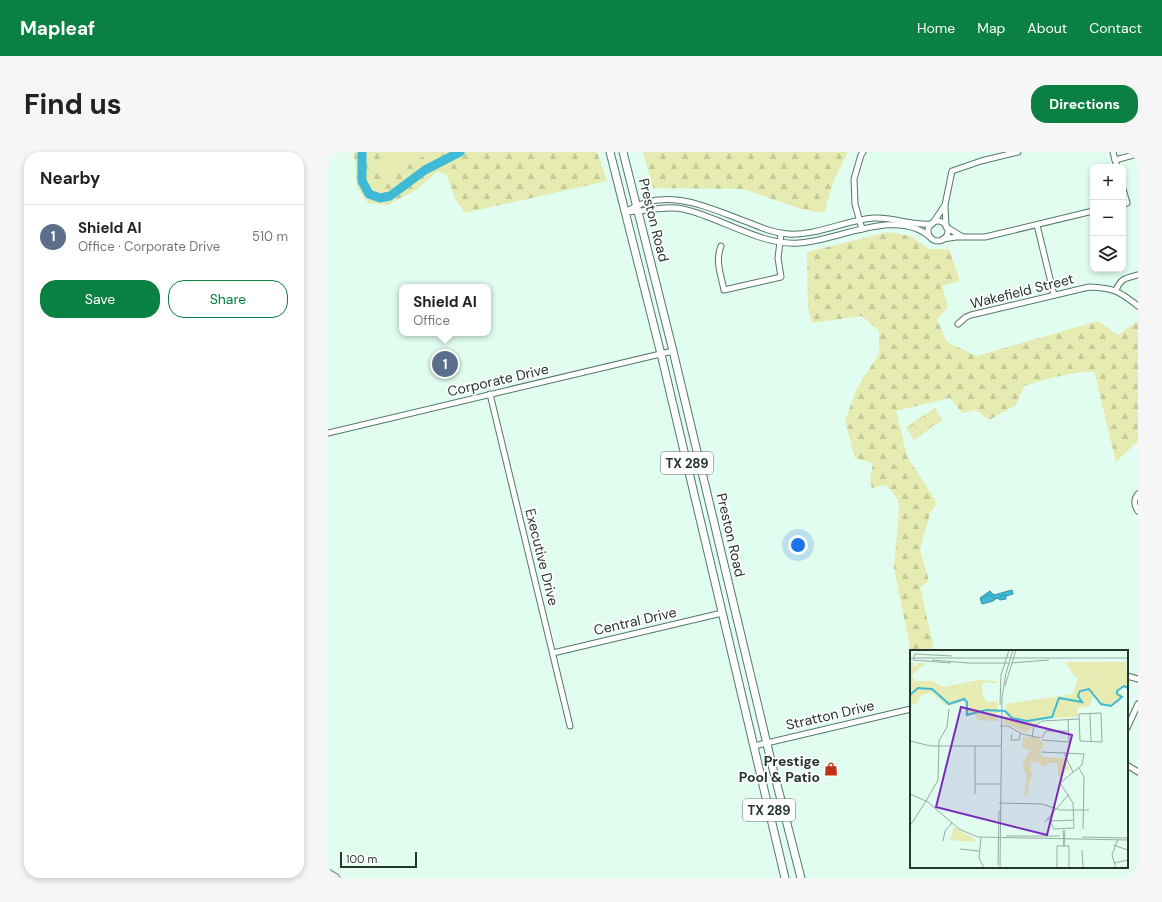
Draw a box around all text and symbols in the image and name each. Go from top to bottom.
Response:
text: Mapleaf [20,16,95,41]
text: Home [917,19,955,37]
text: Map [977,19,1005,37]
text: About [1027,19,1067,37]
text: Contact [1089,19,1142,37]
button: Directions [1031,85,1138,123]
text: Find us [24,86,122,123]
map controls [1090,164,1126,272]
button: + [1090,164,1126,200]
text: Nearby [40,167,100,189]
street label: Preston Road [635,176,673,264]
button: − [1090,200,1126,236]
text: Shield AI [78,218,142,238]
text: 1 [51,228,55,245]
text: 510 m [252,228,288,245]
button: layers [1090,236,1126,272]
text: Office · Corporate Drive [78,238,220,255]
street label: Wakefield Street [968,269,1076,313]
button: Save [40,280,160,318]
button: Share [168,280,288,318]
popup [399,284,491,336]
text: Shield AI [413,292,477,312]
text: Office [413,312,450,329]
pin: 1 [432,349,458,379]
street label: Corporate Drive [446,360,550,400]
road number: TX 289 [661,452,713,474]
street label: Preston Road [713,491,749,579]
street label: Executive Drive [521,507,563,607]
your location [788,535,808,555]
street label: Central Drive [592,603,678,639]
inset map [910,650,1128,868]
street label: Stratton Drive [784,696,876,734]
place label: Prestige Pool & Patio [739,752,820,786]
shop icon: Prestige Pool & Patio [823,761,839,777]
road number: TX 289 [743,799,795,821]
scale bar [340,850,417,869]
text: 100 m [346,852,377,866]

